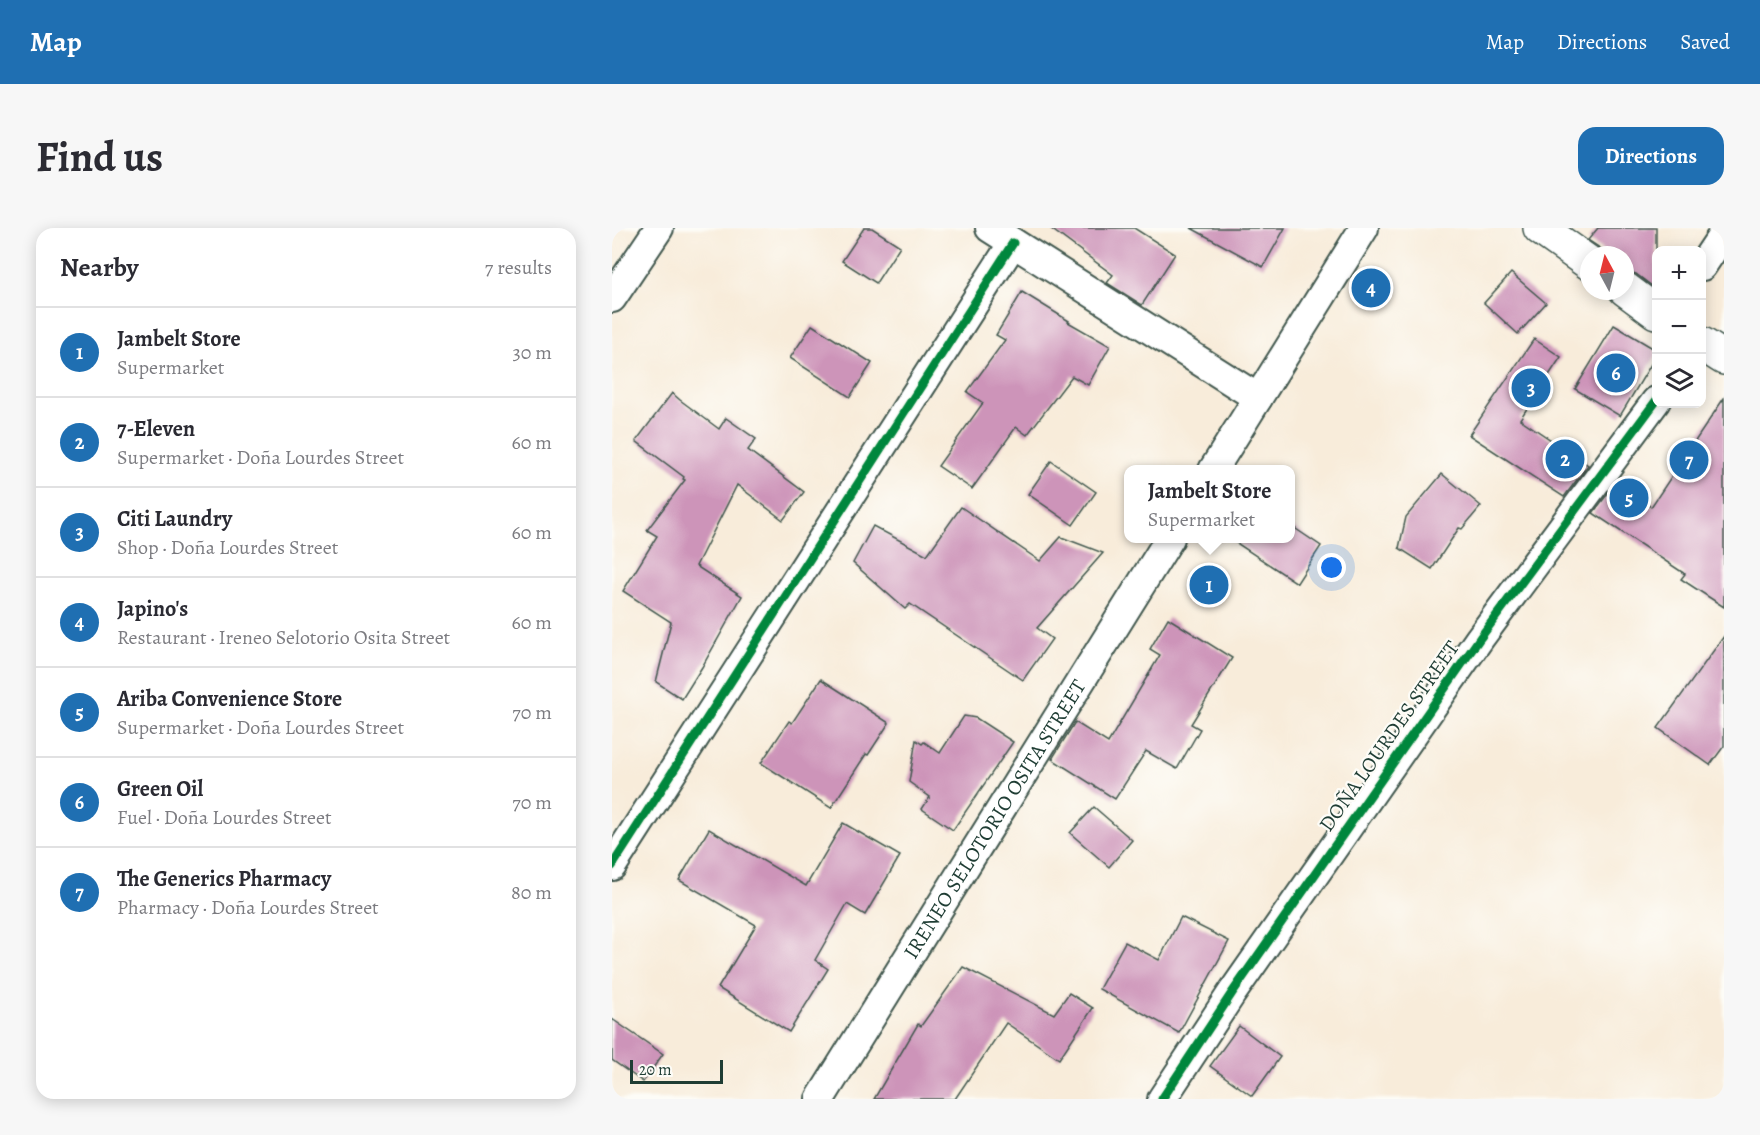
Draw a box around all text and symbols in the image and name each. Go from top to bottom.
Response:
text: Map [30,23,82,61]
text: Map [1486,28,1524,56]
text: Directions [1557,28,1647,56]
text: Saved [1680,28,1730,56]
button: Directions [1578,127,1724,185]
text: Find us [36,128,163,185]
north arrow [1580,246,1634,300]
map controls [1652,246,1706,408]
button: + [1652,246,1706,300]
text: Nearby [60,250,139,285]
text: 7 results [485,254,552,281]
pin: 4 [1352,266,1390,310]
button: − [1652,300,1706,354]
text: Jambelt Store [117,324,241,354]
text: 1 [76,339,83,366]
text: 30 m [512,339,552,366]
pin: 6 [1596,350,1636,396]
text: Supermarket [117,354,224,381]
button: layers [1652,354,1706,408]
pin: 3 [1512,366,1550,410]
text: 7-Eleven [117,414,195,444]
text: 2 [75,429,84,456]
text: 60 m [512,429,552,456]
pin: 2 [1546,436,1584,482]
pin: 7 [1670,438,1708,482]
text: Supermarket · Doña Lourdes Street [117,444,404,471]
popup [1124,465,1295,543]
text: Jambelt Store [1148,476,1271,506]
pin: 5 [1610,476,1648,520]
text: Citi Laundry [117,504,232,534]
text: Supermarket [1148,506,1255,533]
text: 3 [75,519,84,546]
text: 60 m [512,519,552,546]
text: Shop · Doña Lourdes Street [117,534,338,561]
your location [1317,553,1346,582]
pin: 1 [1190,562,1228,608]
text: Japino's [117,594,188,624]
text: 4 [75,609,84,636]
text: 60 m [512,609,552,636]
text: Restaurant · Ireneo Selotorio Osita Street [117,624,450,651]
street label: DOÑA LOURDES STREET [1312,635,1466,837]
street label: IRENEO SELOTORIO OSITA STREET [897,674,1093,964]
text: Ariba Convenience Store [117,684,342,714]
text: 5 [75,699,84,726]
text: 70 m [512,699,552,726]
text: Supermarket · Doña Lourdes Street [117,714,404,741]
text: Green Oil [117,774,203,804]
text: 6 [75,789,84,816]
text: 70 m [512,789,552,816]
text: Fuel · Doña Lourdes Street [117,804,332,831]
text: The Generics Pharmacy [117,864,331,894]
text: 7 [75,879,84,906]
text: 80 m [511,879,552,906]
text: Pharmacy · Doña Lourdes Street [117,894,379,921]
scale bar [630,1057,723,1084]
text: 20 m [639,1059,672,1081]

